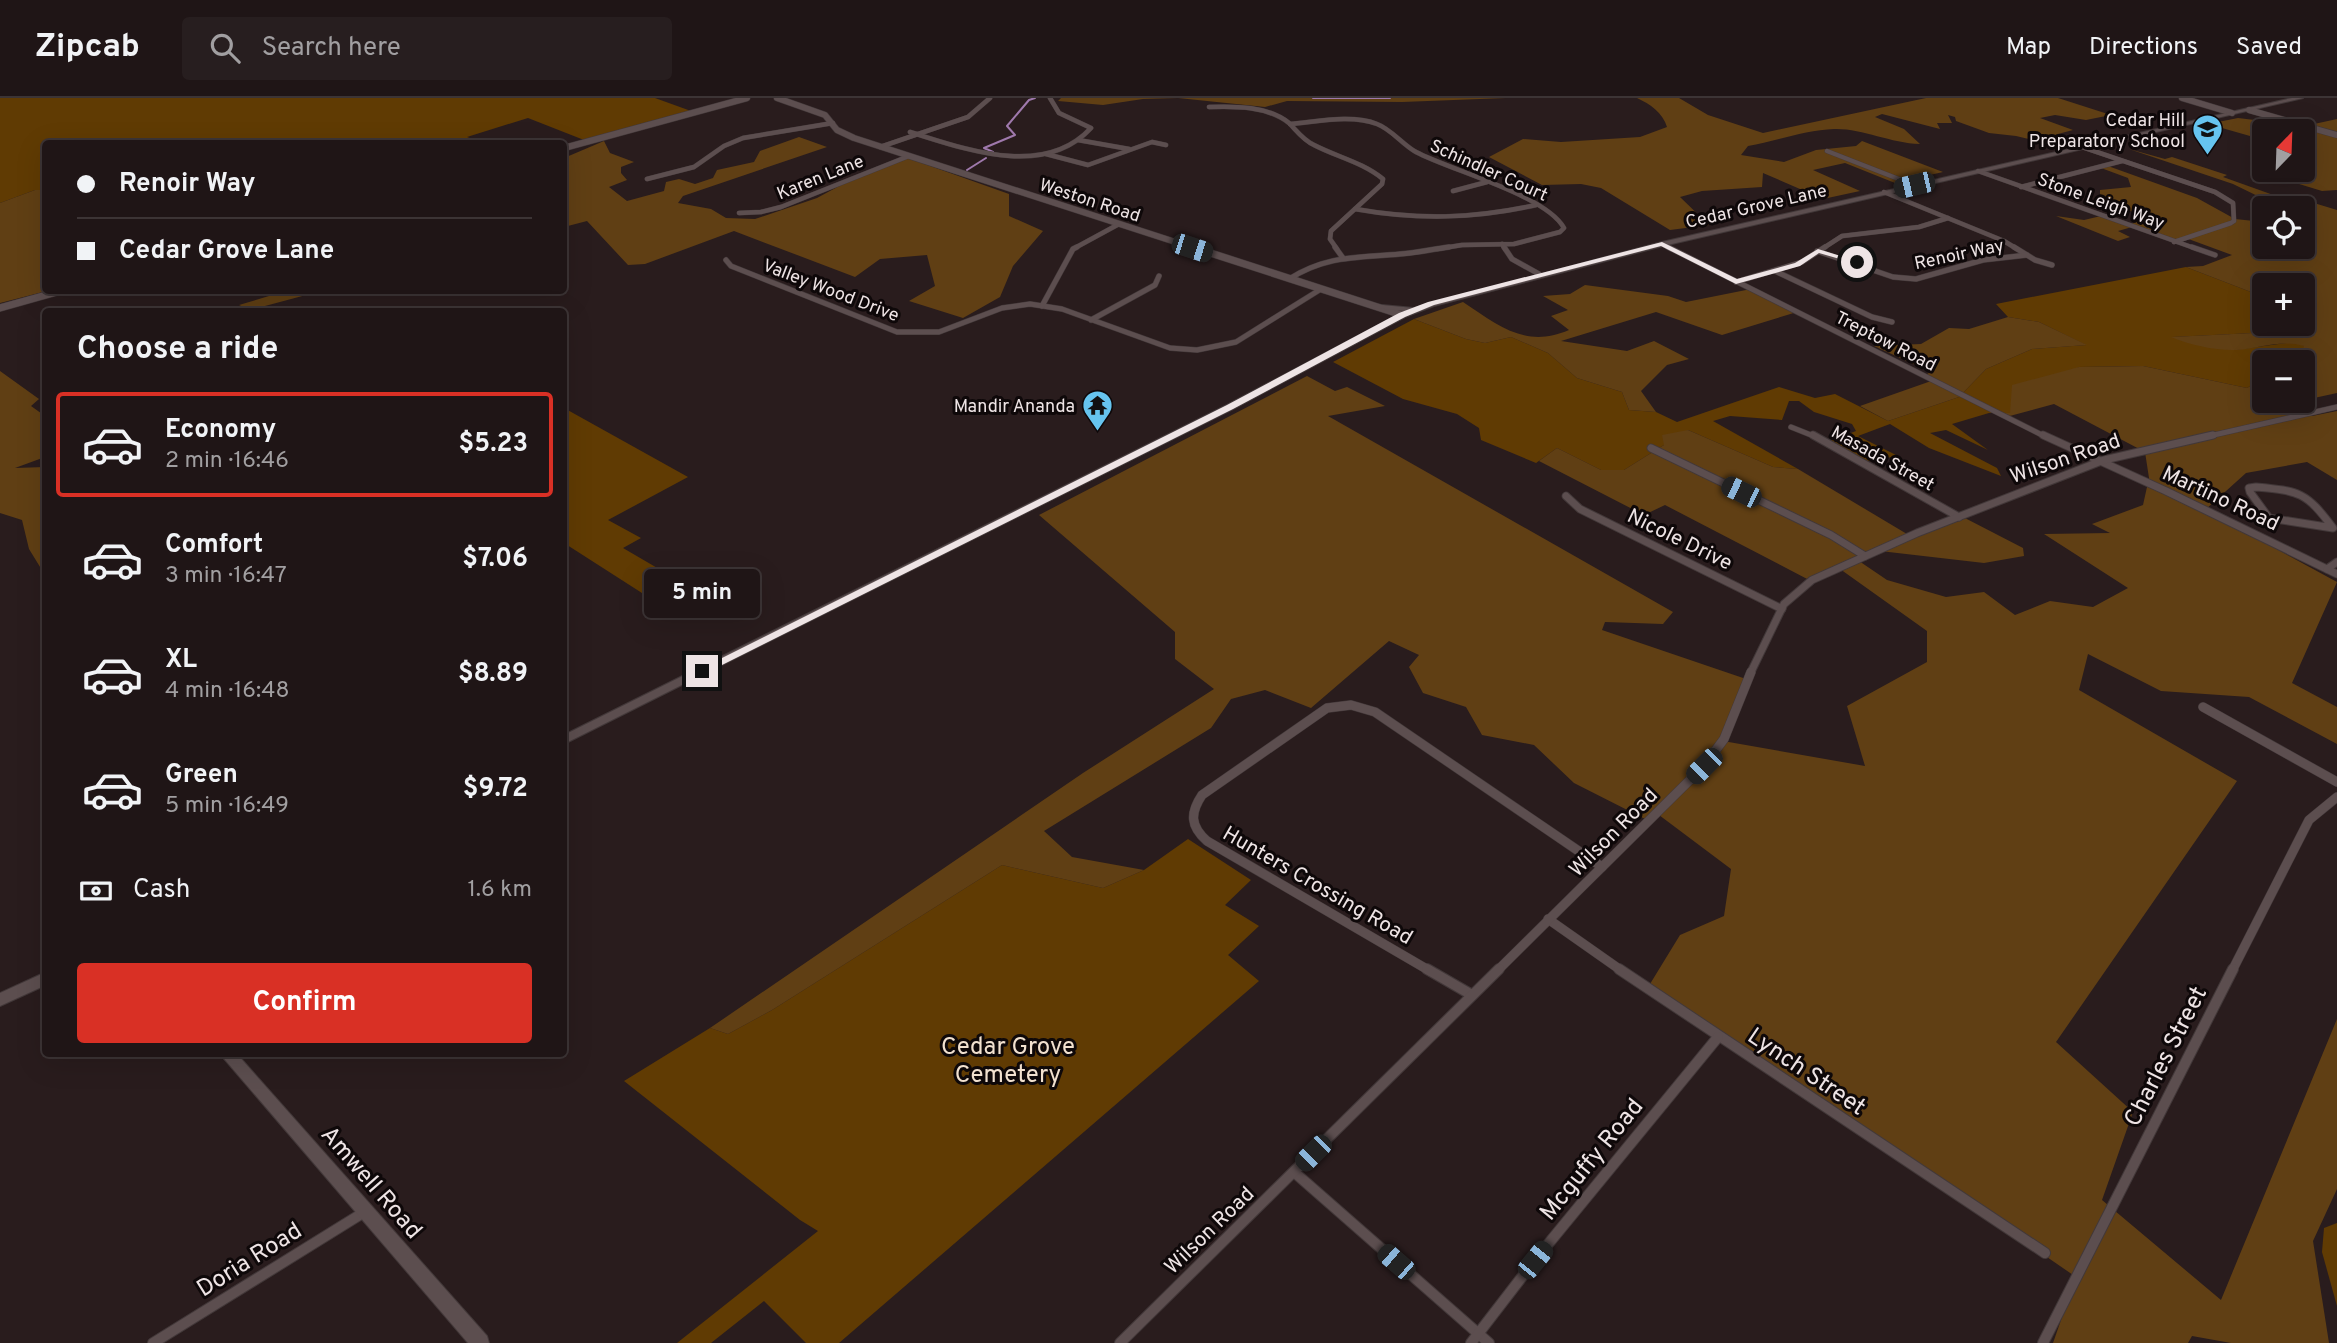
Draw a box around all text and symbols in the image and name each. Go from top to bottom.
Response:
search box [182,17,672,80]
text: Zipcab [35,27,140,69]
icon: search [206,29,244,67]
text: Search here [262,32,401,65]
text: Map [2006,33,2051,63]
text: Directions [2089,33,2198,63]
text: Saved [2236,33,2302,63]
place label: Cedar Hill Preparatory School [2029,110,2185,154]
school or university icon: Cedar Hill Preparatory School [2191,113,2225,157]
north arrow [2252,119,2315,182]
map controls [2252,119,2315,413]
street label: Schindler Court [1426,135,1551,208]
street label: Karen Lane [774,151,867,206]
text: Renoir Way [119,168,256,201]
street label: Stone Leigh Way [2034,169,2167,236]
car [1892,170,1937,200]
street label: Weston Road [1036,174,1143,229]
street label: Cedar Grove Lane [1683,180,1829,235]
button: locate [2252,196,2315,259]
car [1169,232,1216,264]
text: Cedar Grove Lane [119,235,334,268]
street label: Renoir Way [1912,235,2006,276]
route start [1841,246,1873,278]
street label: Valley Wood Drive [759,255,902,328]
button: + [2252,273,2315,336]
street label: Treptow Road [1831,307,1940,378]
text: Choose a ride [77,330,278,370]
button: − [2252,350,2315,413]
temple icon: Mandir Ananda [1081,389,1115,433]
place label: Mandir Ananda [954,396,1075,419]
icon: car [81,413,144,476]
text: Economy [165,414,276,447]
street label: Masada Street [1827,421,1938,497]
text: $5.23 [459,428,528,461]
street label: Wilson Road [2007,428,2124,491]
text: 2 min · 16:46 [165,447,289,476]
street label: Martino Road [2157,460,2283,538]
car [1718,473,1765,511]
street label: Nicole Drive [1622,503,1737,577]
icon: car [81,528,144,591]
text: Comfort [165,529,263,562]
text: $7.06 [462,543,528,576]
text: 3 min · 16:47 [165,562,287,591]
callout: 5 min [644,570,760,618]
text: 5 min [672,579,732,608]
icon: car [81,643,144,706]
text: XL [165,644,197,677]
route end [686,655,718,687]
text: $8.89 [458,658,528,691]
text: 4 min · 16:48 [165,677,290,706]
car [1682,744,1727,788]
icon: car [81,758,144,821]
text: Green [165,759,238,792]
text: $9.72 [463,773,528,806]
street label: Wilson Road [1564,783,1664,883]
text: 5 min · 16:49 [165,792,289,821]
street label: Hunters Crossing Road [1217,821,1417,952]
icon: cash [77,872,115,910]
text: Cash [133,874,190,907]
text: 1.6 km [467,876,532,905]
button: Confirm [77,963,532,1043]
street label: Charles Street [2119,982,2215,1132]
street label: Lynch Street [1741,1022,1871,1123]
park label: Cedar Grove Cemetery [941,1033,1075,1091]
street label: Mcguffy Road [1534,1093,1651,1227]
street label: Amwell Road [313,1121,428,1246]
car [1291,1131,1336,1175]
street label: Wilson Road [1159,1181,1261,1281]
street label: Doria Road [192,1217,308,1305]
car [1514,1237,1557,1283]
car [1374,1240,1419,1284]

